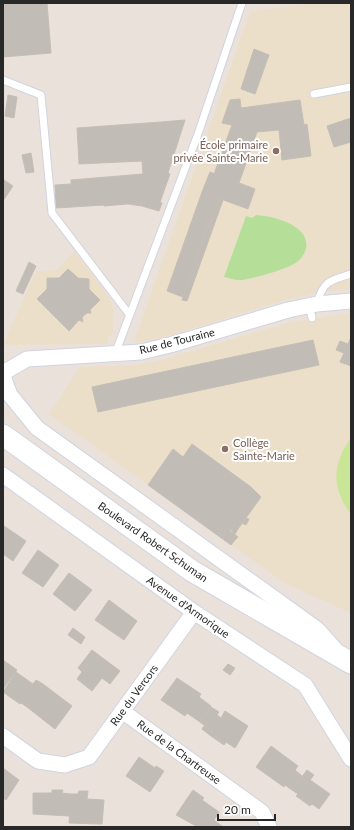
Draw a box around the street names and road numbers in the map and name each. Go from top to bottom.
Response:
street label: Rue de Touraine [138,325,216,356]
street label: Boulevard Robert Schuman [96,499,211,585]
street label: Avenue d'Armorique [144,573,233,640]
street label: Rue du Vercors [107,661,160,728]
street label: Rue de la Chartreuse [135,717,224,786]

